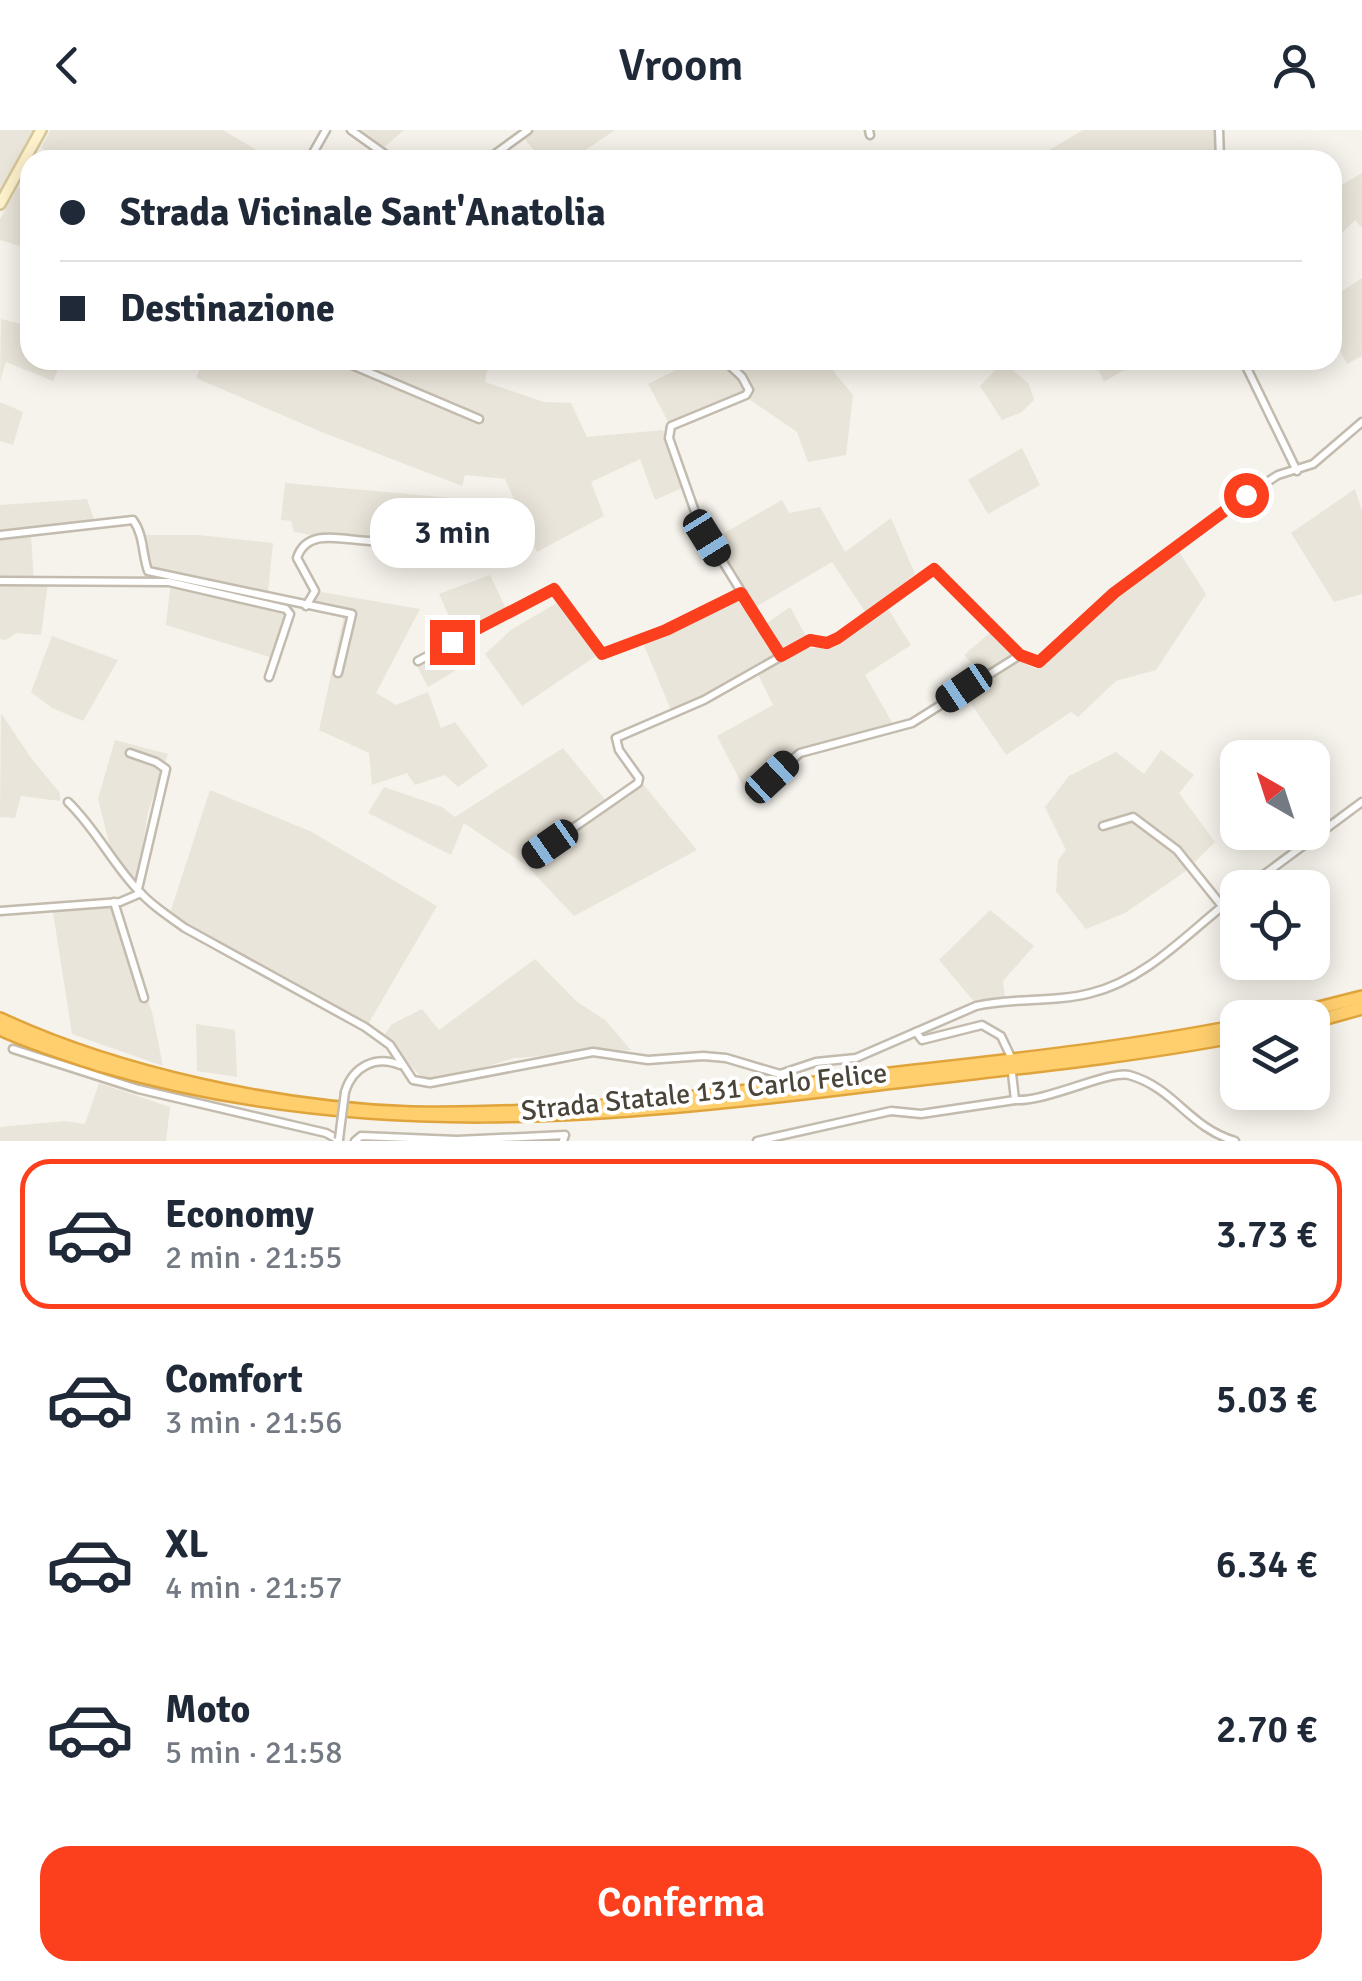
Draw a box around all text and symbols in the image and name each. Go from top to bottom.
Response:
icon: back [40,38,95,93]
text: Vroom [618,38,744,93]
icon: person [1267,38,1322,93]
text: Strada Vicinale Sant'Anatolia [120,189,606,236]
text: Destinazione [120,285,335,332]
route start [1224,473,1269,518]
callout: 3 min [370,497,534,567]
car [678,505,736,571]
text: 3 min [414,513,491,552]
route end [430,620,475,665]
car [931,659,997,717]
north arrow [1220,740,1330,850]
map controls [1220,740,1330,1110]
car [740,746,804,808]
car [517,815,583,873]
button: locate [1220,870,1330,980]
button: layers [1220,1000,1330,1110]
street label: Strada Statale 131 Carlo Felice [519,1056,889,1128]
icon: car [45,1189,135,1279]
text: Economy [165,1191,314,1238]
text: 3.73 € [1216,1211,1317,1258]
text: 2 min · 21:55 [165,1238,343,1277]
icon: car [45,1354,135,1444]
text: Comfort [165,1356,303,1403]
text: 5.03 € [1216,1376,1317,1423]
text: 3 min · 21:56 [165,1403,343,1442]
icon: car [45,1519,135,1609]
text: XL [165,1521,208,1568]
text: 6.34 € [1216,1541,1317,1588]
text: 4 min · 21:57 [165,1568,343,1607]
icon: car [45,1684,135,1774]
text: Moto [165,1686,250,1733]
text: 2.70 € [1216,1706,1317,1753]
text: 5 min · 21:58 [165,1733,343,1772]
button: Conferma [40,1846,1322,1961]

